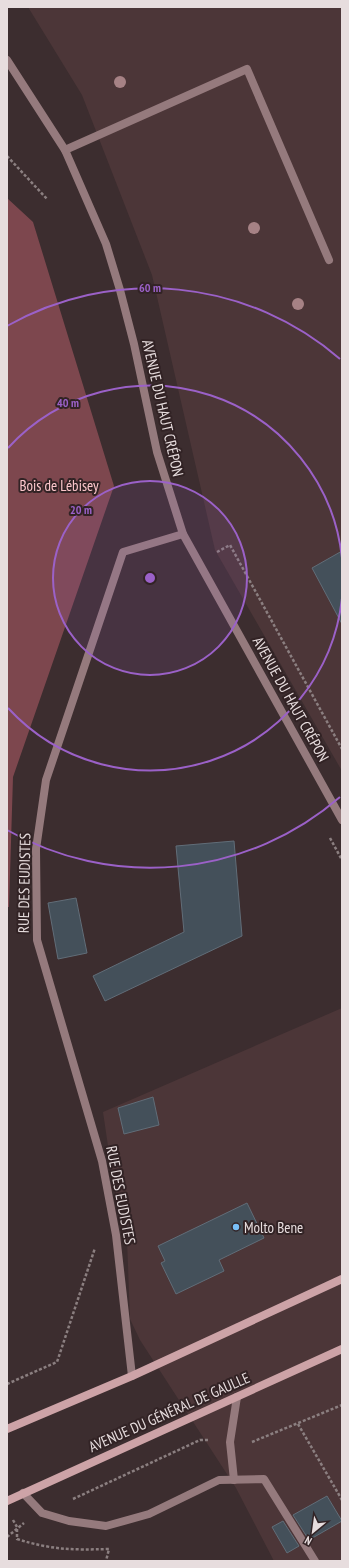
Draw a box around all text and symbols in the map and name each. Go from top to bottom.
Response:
text: 60 m [139,280,161,295]
street label: AVENUE DU HAUT CRÉPON [138,338,188,478]
text: 40 m [57,395,79,410]
park label: Bois de Lébisey [19,476,99,495]
text: 20 m [70,502,92,517]
centre of rings [143,571,157,585]
street label: AVENUE DU HAUT CRÉPON [249,633,333,765]
street label: RUE DES EUDISTES [14,833,34,933]
street label: RUE DES EUDISTES [102,1144,140,1246]
place label: Molto Bene [244,1218,303,1237]
marker: Molto Bene [231,1222,241,1232]
street label: AVENUE DU GÉNÉRAL DE GAULLE [86,1368,252,1456]
north arrow [293,1512,333,1552]
text: N [302,1533,314,1548]

